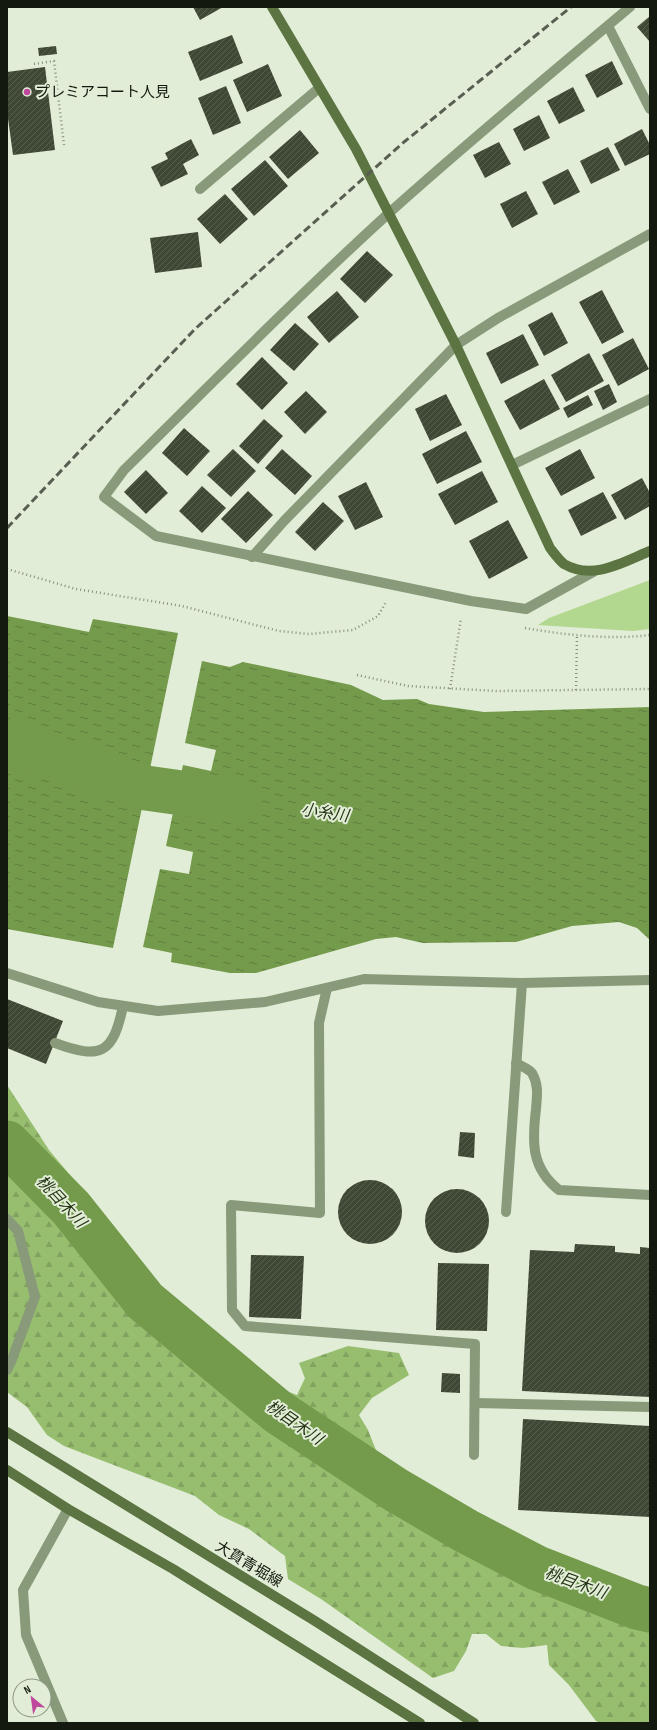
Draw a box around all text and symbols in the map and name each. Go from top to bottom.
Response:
place label: プレミアコート人見 [35,83,170,102]
marker: プレミアコート人見 [22,87,32,97]
water label: 小糸川 [300,801,352,827]
water label: 桃目木川 [32,1172,91,1233]
water label: 桃目木川 [262,1397,327,1451]
street label: 大貫青堀線 [212,1537,286,1592]
water label: 桃目木川 [542,1564,611,1604]
north arrow [12,1678,52,1718]
text: N [22,1683,33,1697]

